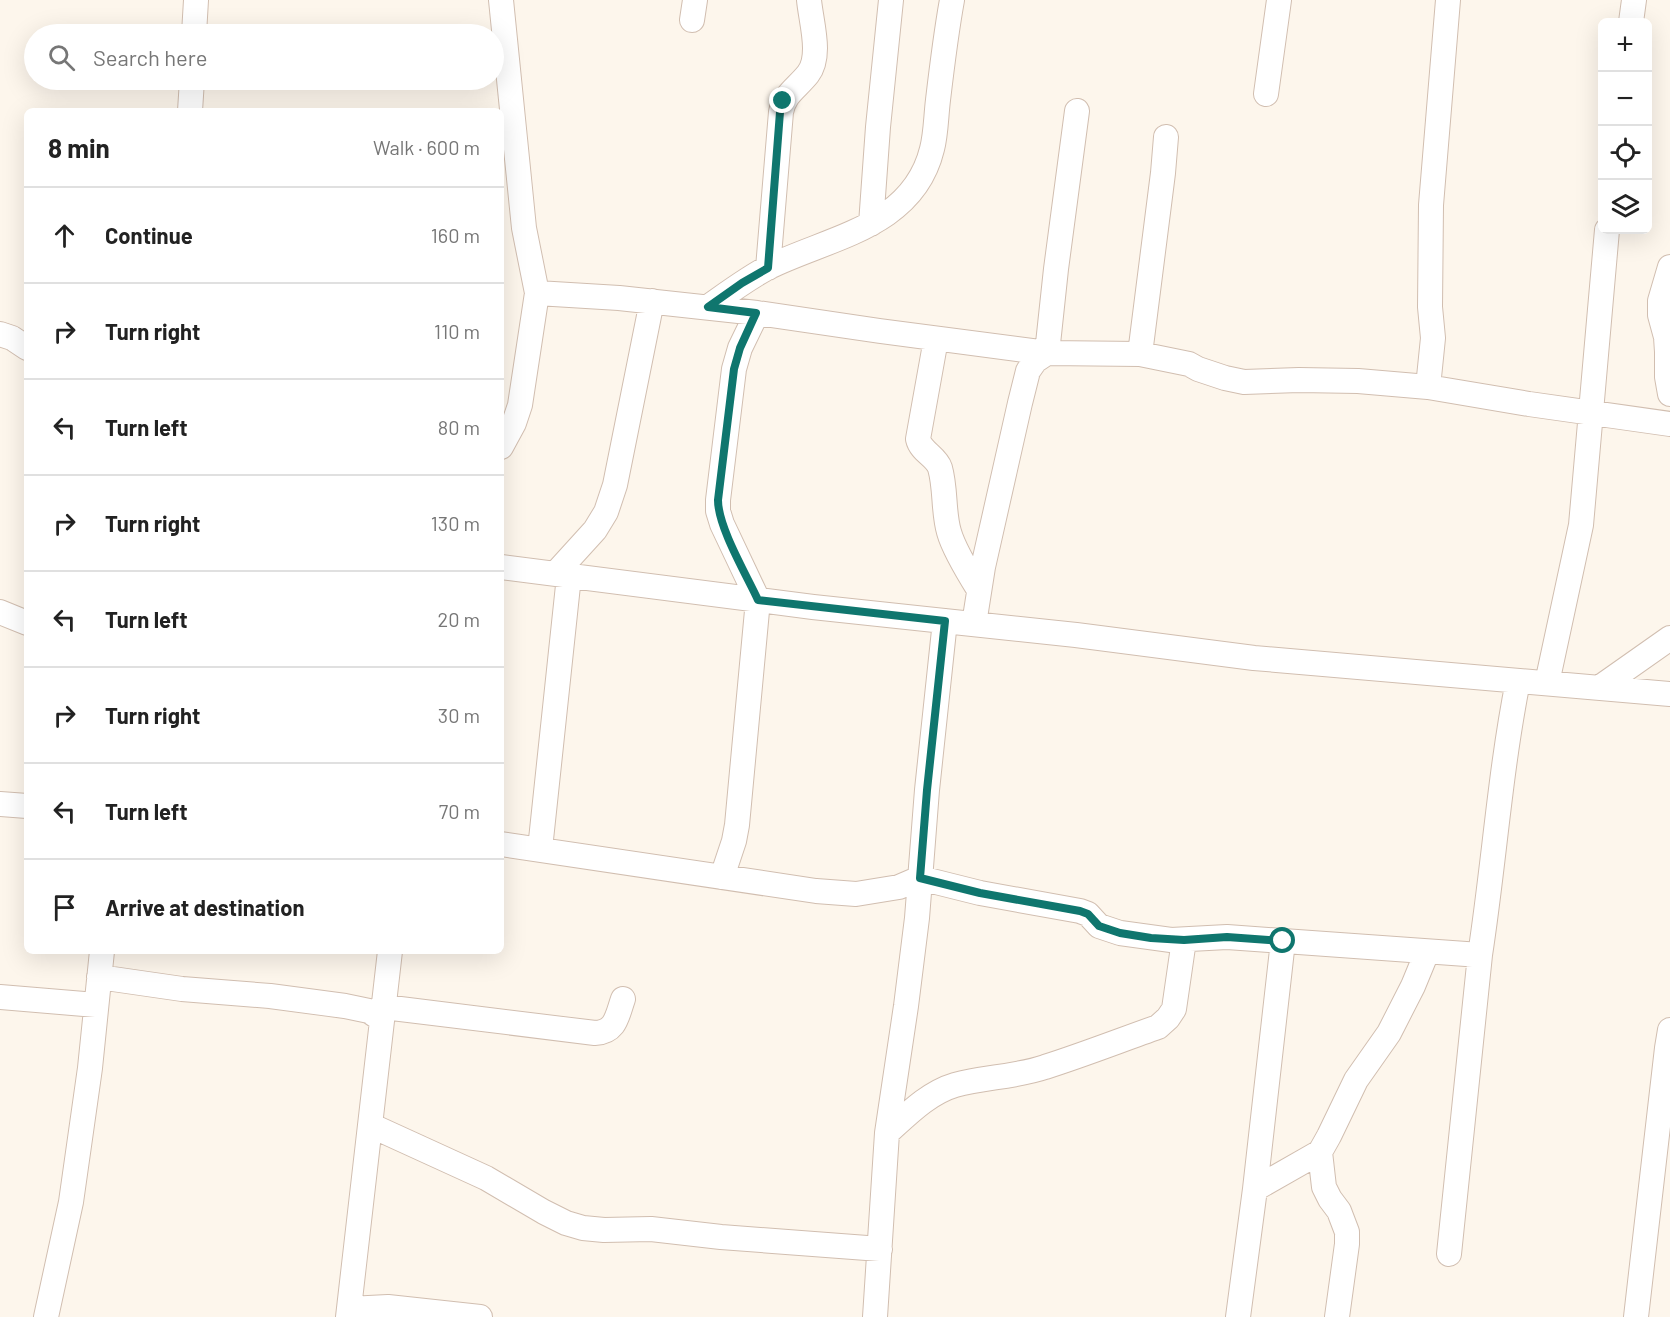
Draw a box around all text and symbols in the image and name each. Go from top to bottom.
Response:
map controls [1598,18,1652,234]
button: + [1598,18,1652,72]
search box [24,24,504,90]
icon: search [45,41,78,74]
text: Search here [93,44,207,70]
button: − [1598,72,1652,126]
route end [769,87,795,113]
button: locate [1598,126,1652,180]
text: 8 min [48,132,110,163]
text: Walk · 600 m [373,135,480,159]
button: layers [1598,180,1652,234]
icon: ahead [48,219,81,252]
text: Continue [105,222,193,248]
text: 160 m [431,223,480,247]
icon: right [48,315,81,348]
text: Turn right [105,318,200,344]
text: 110 m [434,319,480,343]
icon: left [48,411,81,444]
text: Turn left [105,414,188,440]
text: 80 m [438,415,480,439]
icon: right [48,507,81,540]
text: Turn right [105,510,200,536]
text: 130 m [431,511,480,535]
icon: left [48,603,81,636]
text: Turn left [105,606,188,632]
text: 20 m [437,607,480,631]
icon: right [48,699,81,732]
text: Turn right [105,702,200,728]
text: 30 m [438,703,480,727]
icon: left [48,795,81,828]
text: Turn left [105,798,188,824]
text: 70 m [439,799,480,823]
icon: arrive [48,891,81,924]
text: Arrive at destination [105,894,304,920]
route start [1269,927,1295,953]

